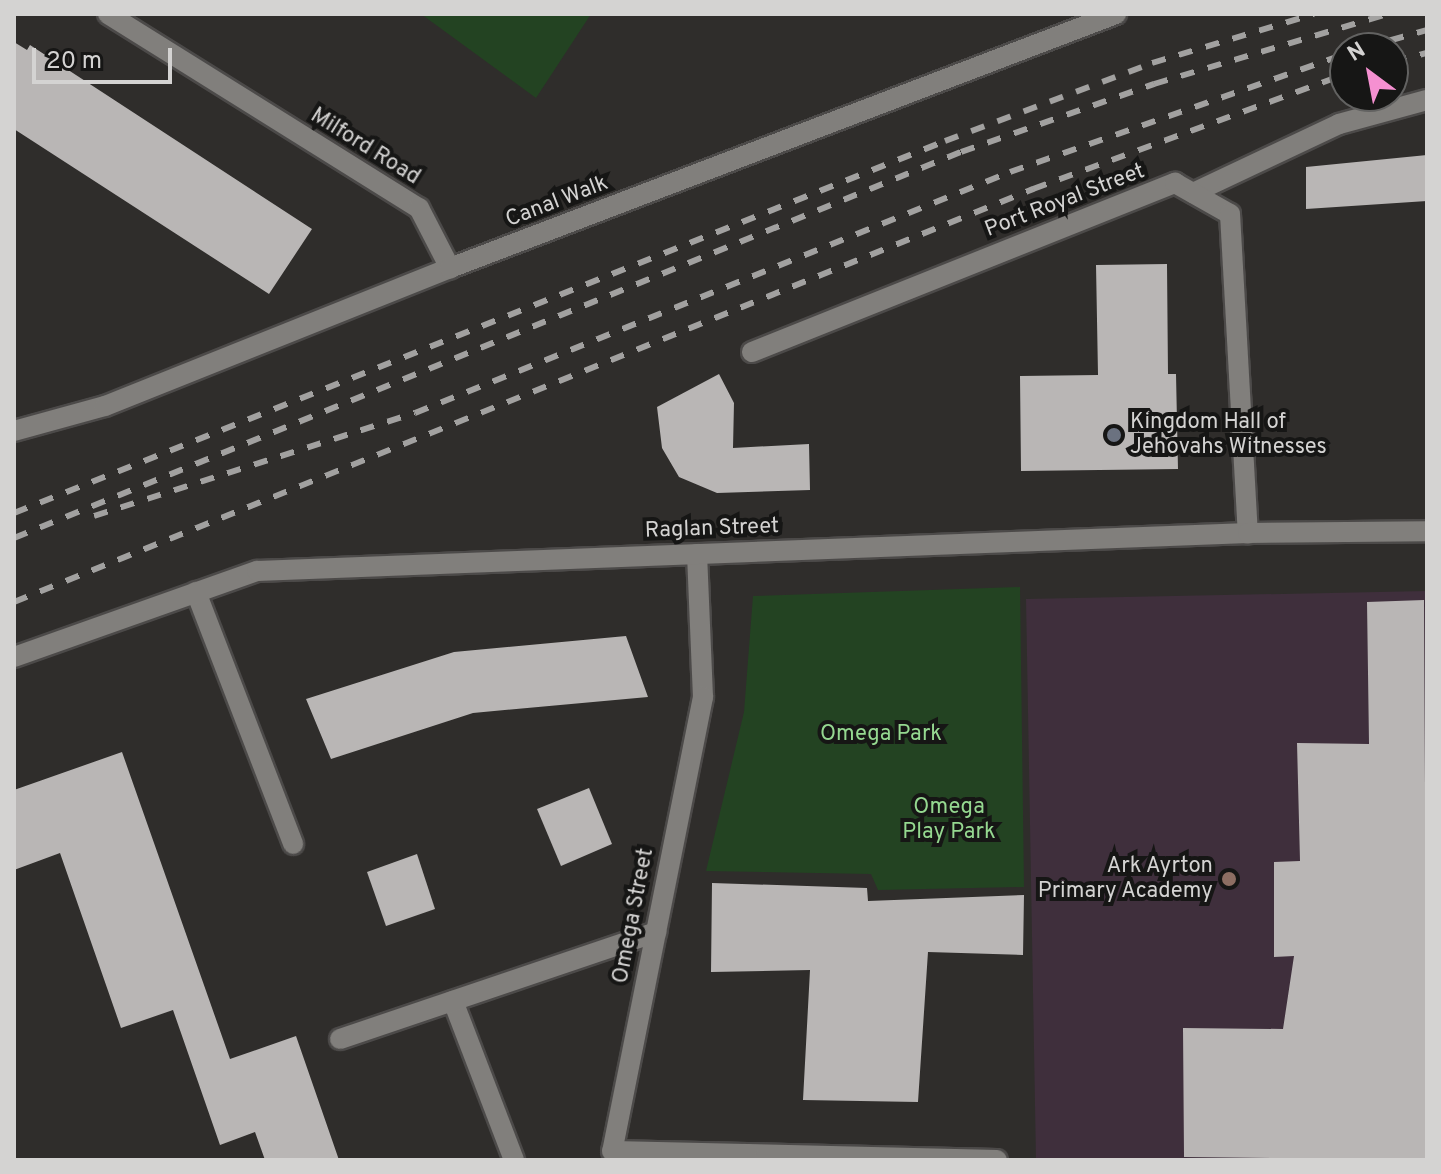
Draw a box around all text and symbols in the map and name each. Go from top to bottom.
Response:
scale bar [36,32,176,82]
north arrow [1329,32,1409,112]
text: N [1343,37,1371,69]
text: 20 m [46,47,102,77]
street label: Milford Road [305,103,425,191]
street label: Port Royal Street [981,158,1149,244]
street label: Canal Walk [502,170,612,234]
place label: Kingdom Hall of Jehovahs Witnesses [1130,409,1327,460]
marker: Kingdom Hall of Jehovahs Witnesses [1105,426,1123,444]
street label: Raglan Street [644,513,780,545]
park label: Omega Park [820,722,942,748]
park label: Omega Play Park [902,794,996,846]
street label: Omega Street [608,846,660,986]
place label: Ark Ayrton Primary Academy [1037,853,1213,904]
marker: Ark Ayrton Primary Academy [1220,870,1238,888]

